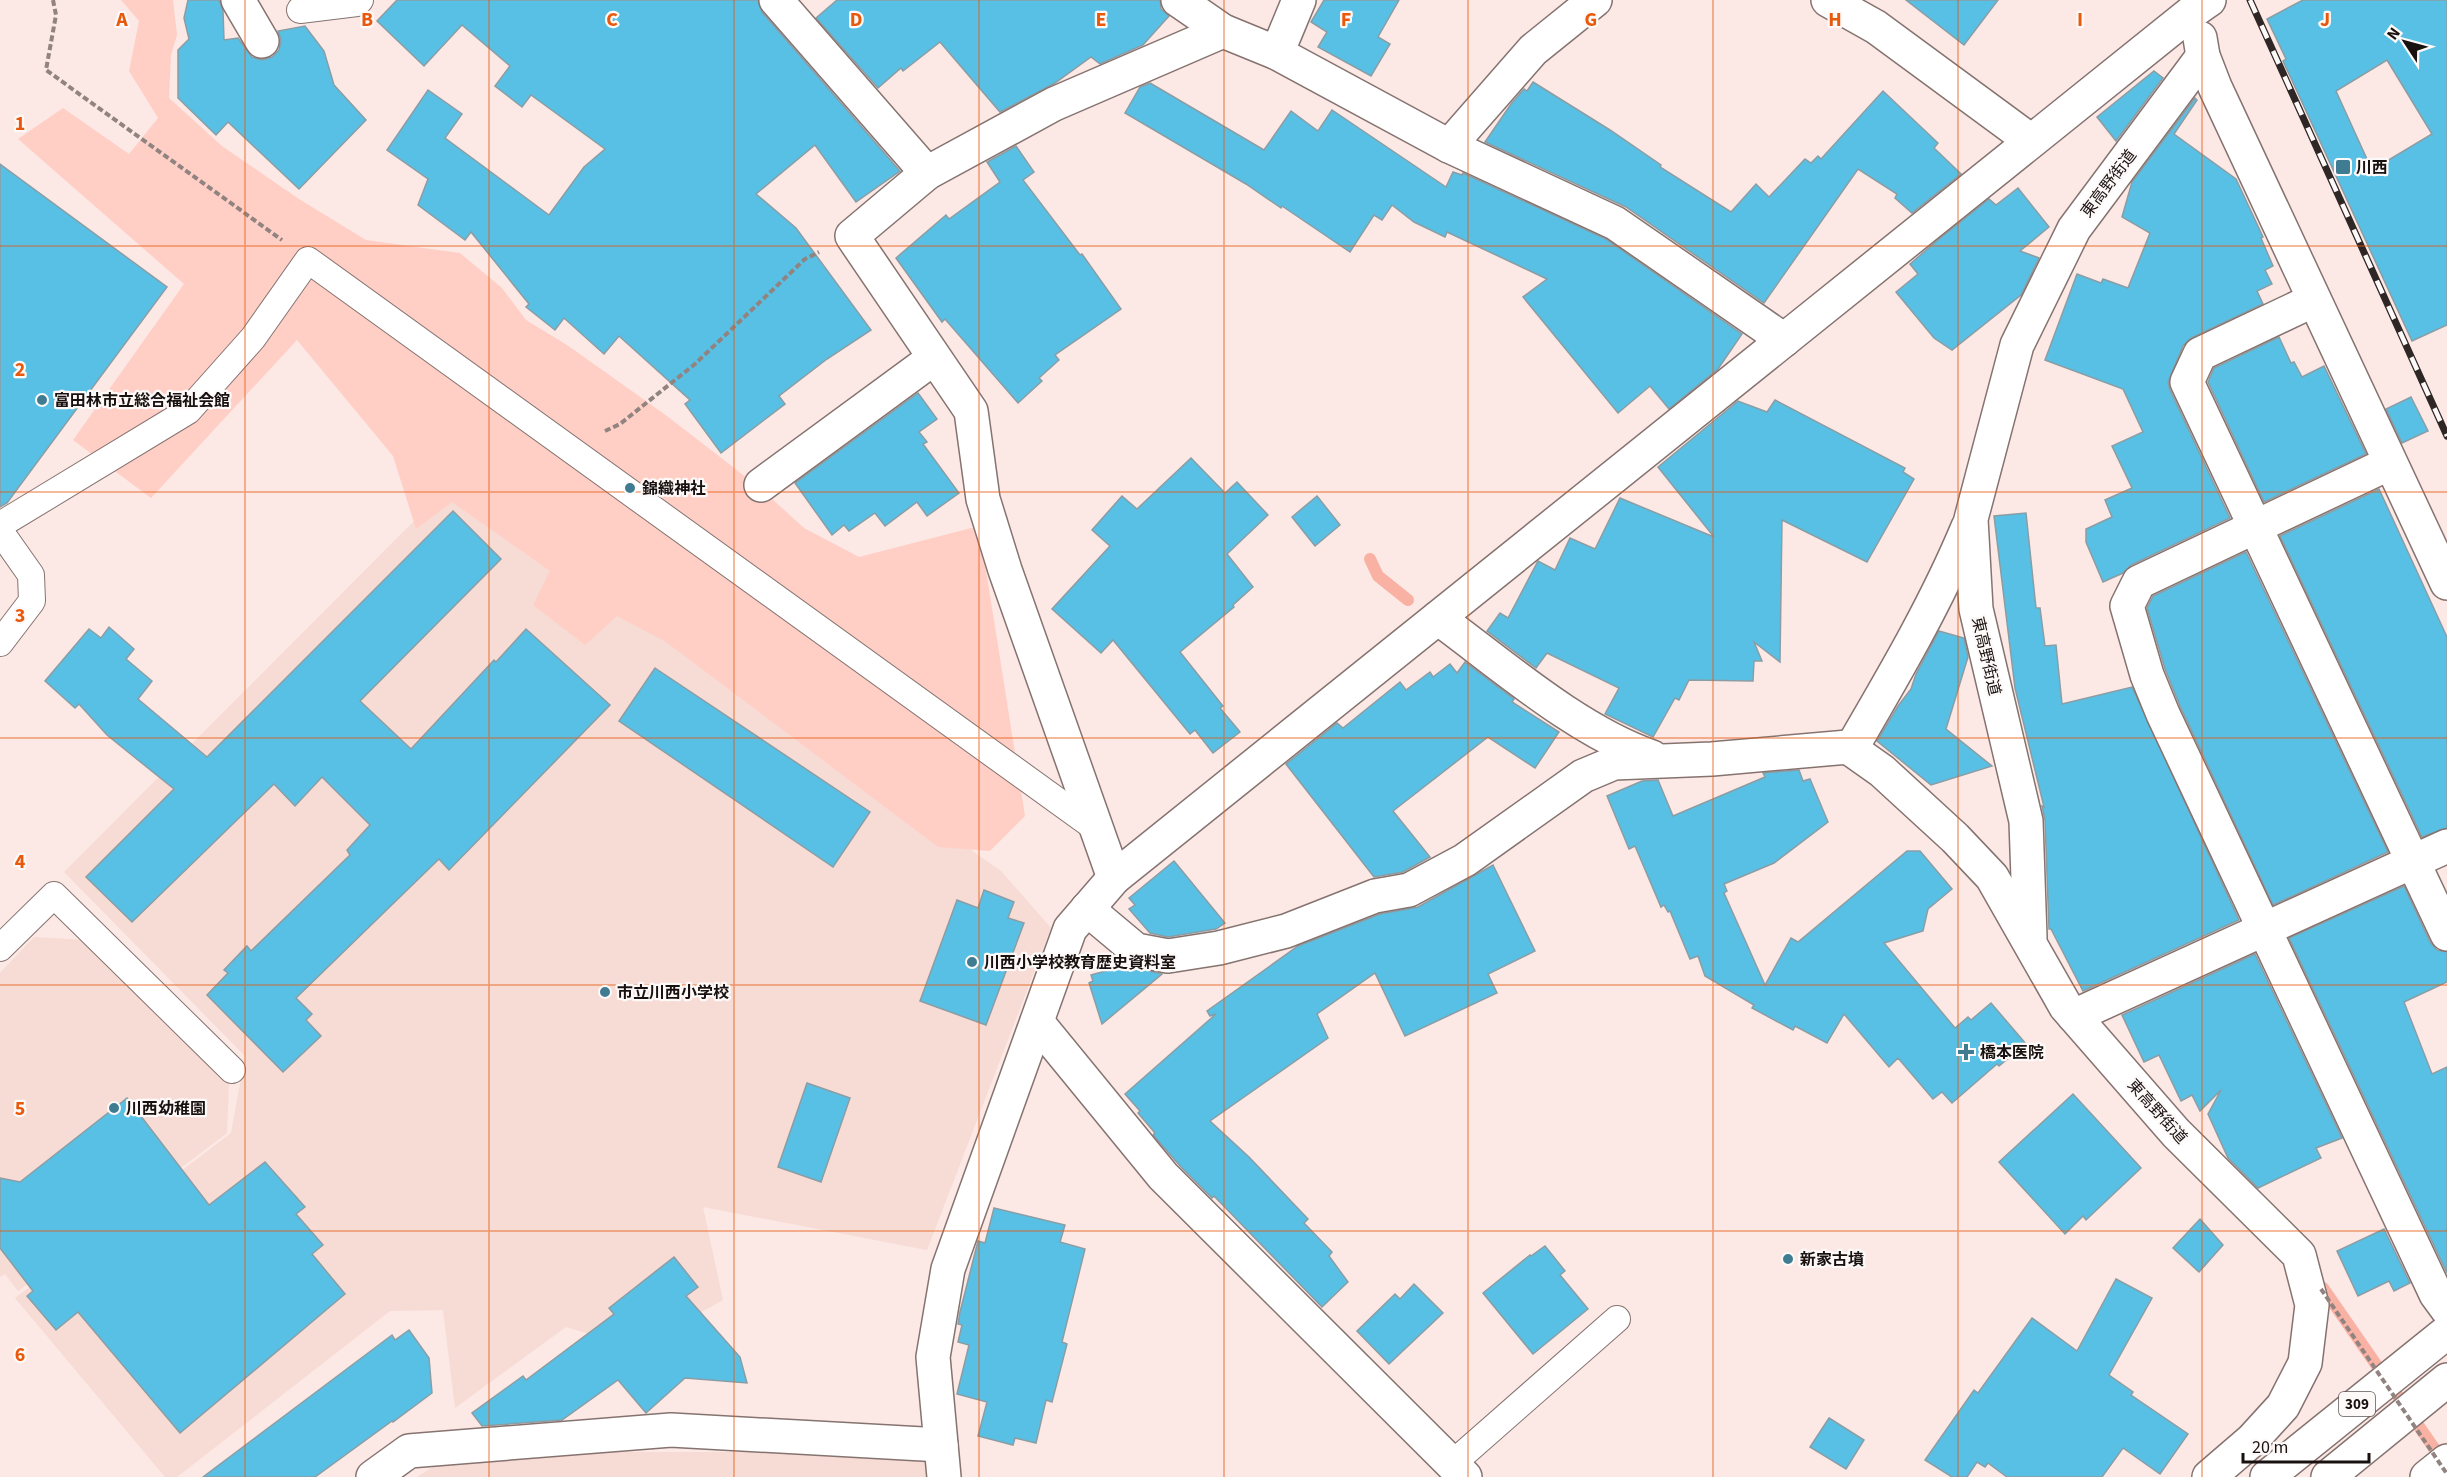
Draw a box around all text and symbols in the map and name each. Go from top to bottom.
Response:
text: A [115,6,128,34]
text: B [361,6,373,34]
text: C [606,6,618,34]
text: D [850,6,862,34]
text: E [1096,6,1106,34]
text: F [1341,6,1351,34]
text: G [1585,6,1597,34]
text: H [1828,6,1842,34]
text: I [2077,6,2083,34]
text: J [2320,6,2330,34]
north arrow [2375,12,2435,72]
text: N [2382,23,2406,45]
text: 1 [15,110,25,138]
street label: 東高野街道 [2076,145,2142,222]
place label: 川西 [2356,157,2388,179]
marker: 川西 [2334,158,2352,176]
text: 2 [15,356,25,384]
place label: 富田林市立総合福祉会館 [54,390,230,412]
marker: 富田林市立総合福祉会館 [35,393,49,407]
place label: 錦織神社 [642,478,706,500]
marker: 錦織神社 [623,481,637,495]
text: 3 [15,602,25,630]
street label: 東高野街道 [1966,615,2006,698]
text: 4 [15,848,26,876]
place label: 川西小学校教育歴史資料室 [984,952,1176,974]
marker: 川西小学校教育歴史資料室 [965,955,979,969]
place label: 市立川西小学校 [617,982,729,1004]
marker: 市立川西小学校 [598,985,612,999]
place label: 橋本医院 [1980,1042,2044,1064]
marker: 橋本医院 [1957,1043,1975,1061]
street label: 東高野街道 [2122,1075,2192,1149]
text: 5 [15,1095,25,1123]
place label: 川西幼稚園 [126,1098,206,1120]
marker: 川西幼稚園 [107,1101,121,1115]
place label: 新家古墳 [1800,1249,1864,1271]
marker: 新家古墳 [1781,1252,1795,1266]
text: 6 [15,1341,25,1369]
road number: 309 [2339,1392,2375,1416]
scale bar [2243,1426,2369,1464]
text: 20 m [2252,1435,2288,1460]

